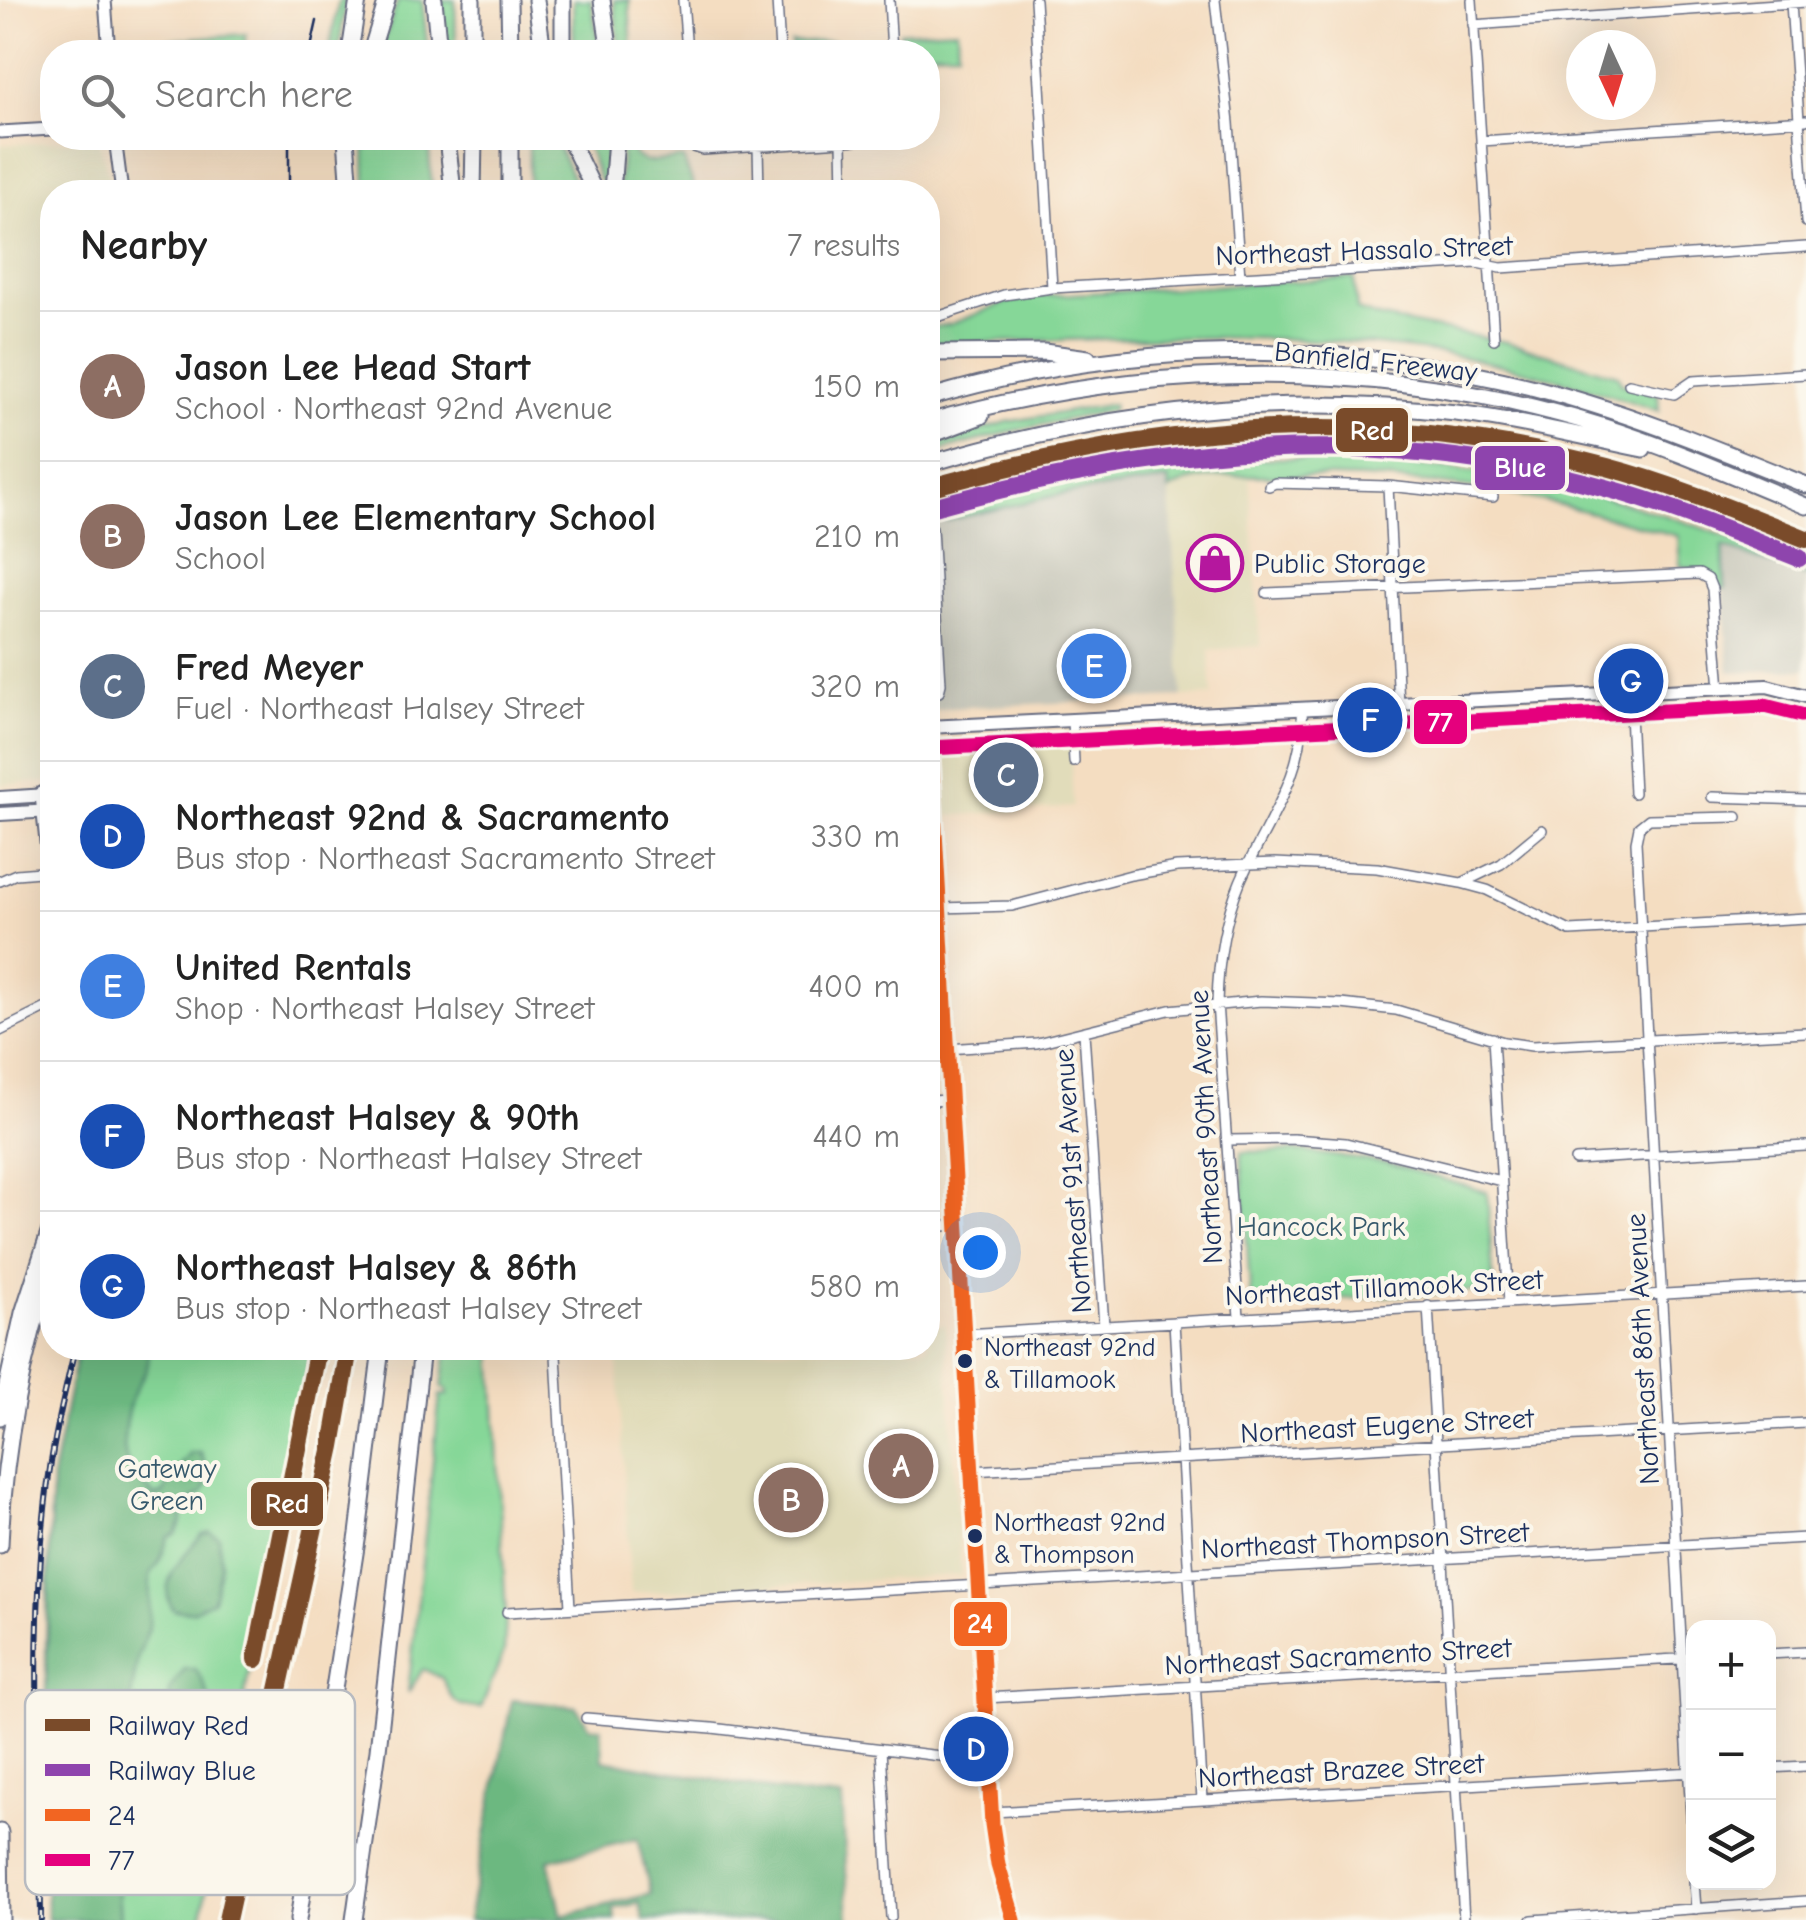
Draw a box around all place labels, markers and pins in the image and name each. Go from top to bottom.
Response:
shop icon: Public Storage [1185,533,1245,593]
place label: Public Storage [1254,548,1426,580]
pin: E [1062,628,1126,704]
pin: G [1598,644,1664,718]
pin: F [1338,682,1402,758]
pin: C [974,738,1038,812]
place label: Northeast 92nd & Tillamook [984,1333,1156,1395]
marker: Northeast 92nd & Tillamook [955,1351,975,1371]
pin: A [868,1428,934,1504]
pin: B [758,1462,824,1538]
place label: Northeast 92nd & Thompson [994,1508,1166,1570]
marker: Northeast 92nd & Thompson [965,1526,985,1546]
pin: D [944,1712,1008,1786]

